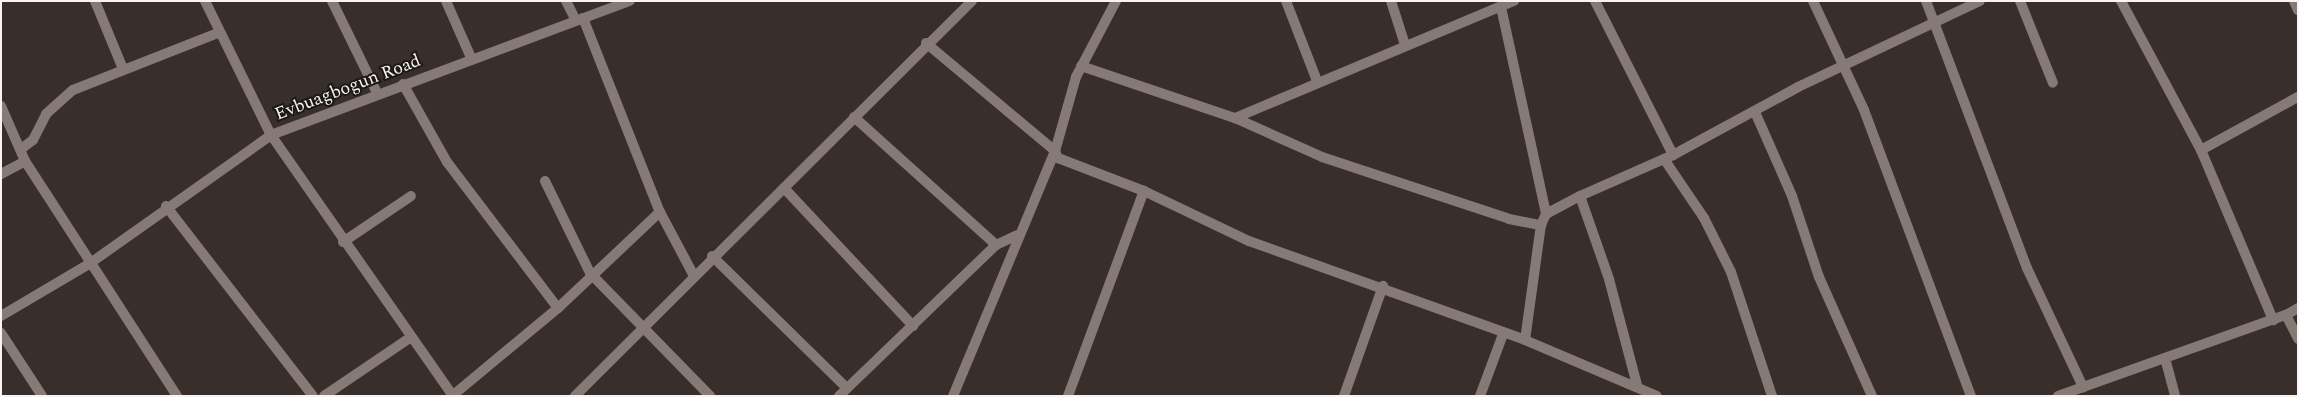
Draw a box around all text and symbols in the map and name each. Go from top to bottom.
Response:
street label: Evbuagbogun Road [272,50,424,126]

